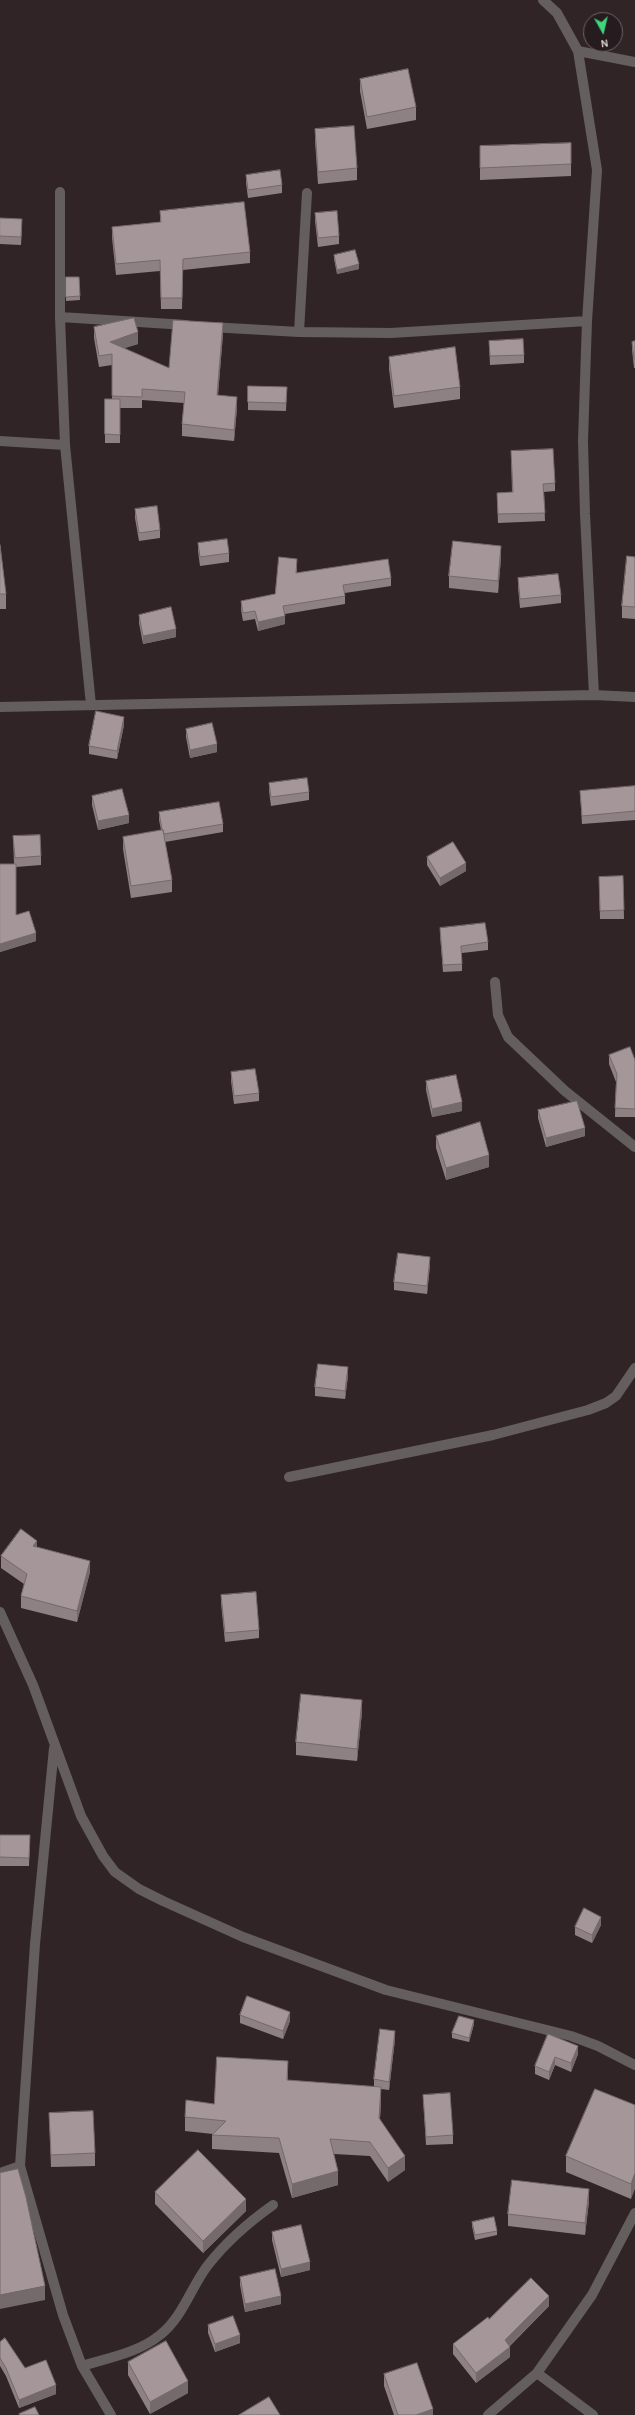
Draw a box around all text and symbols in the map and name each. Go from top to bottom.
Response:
north arrow [583,12,623,52]
text: N [600,37,609,49]

